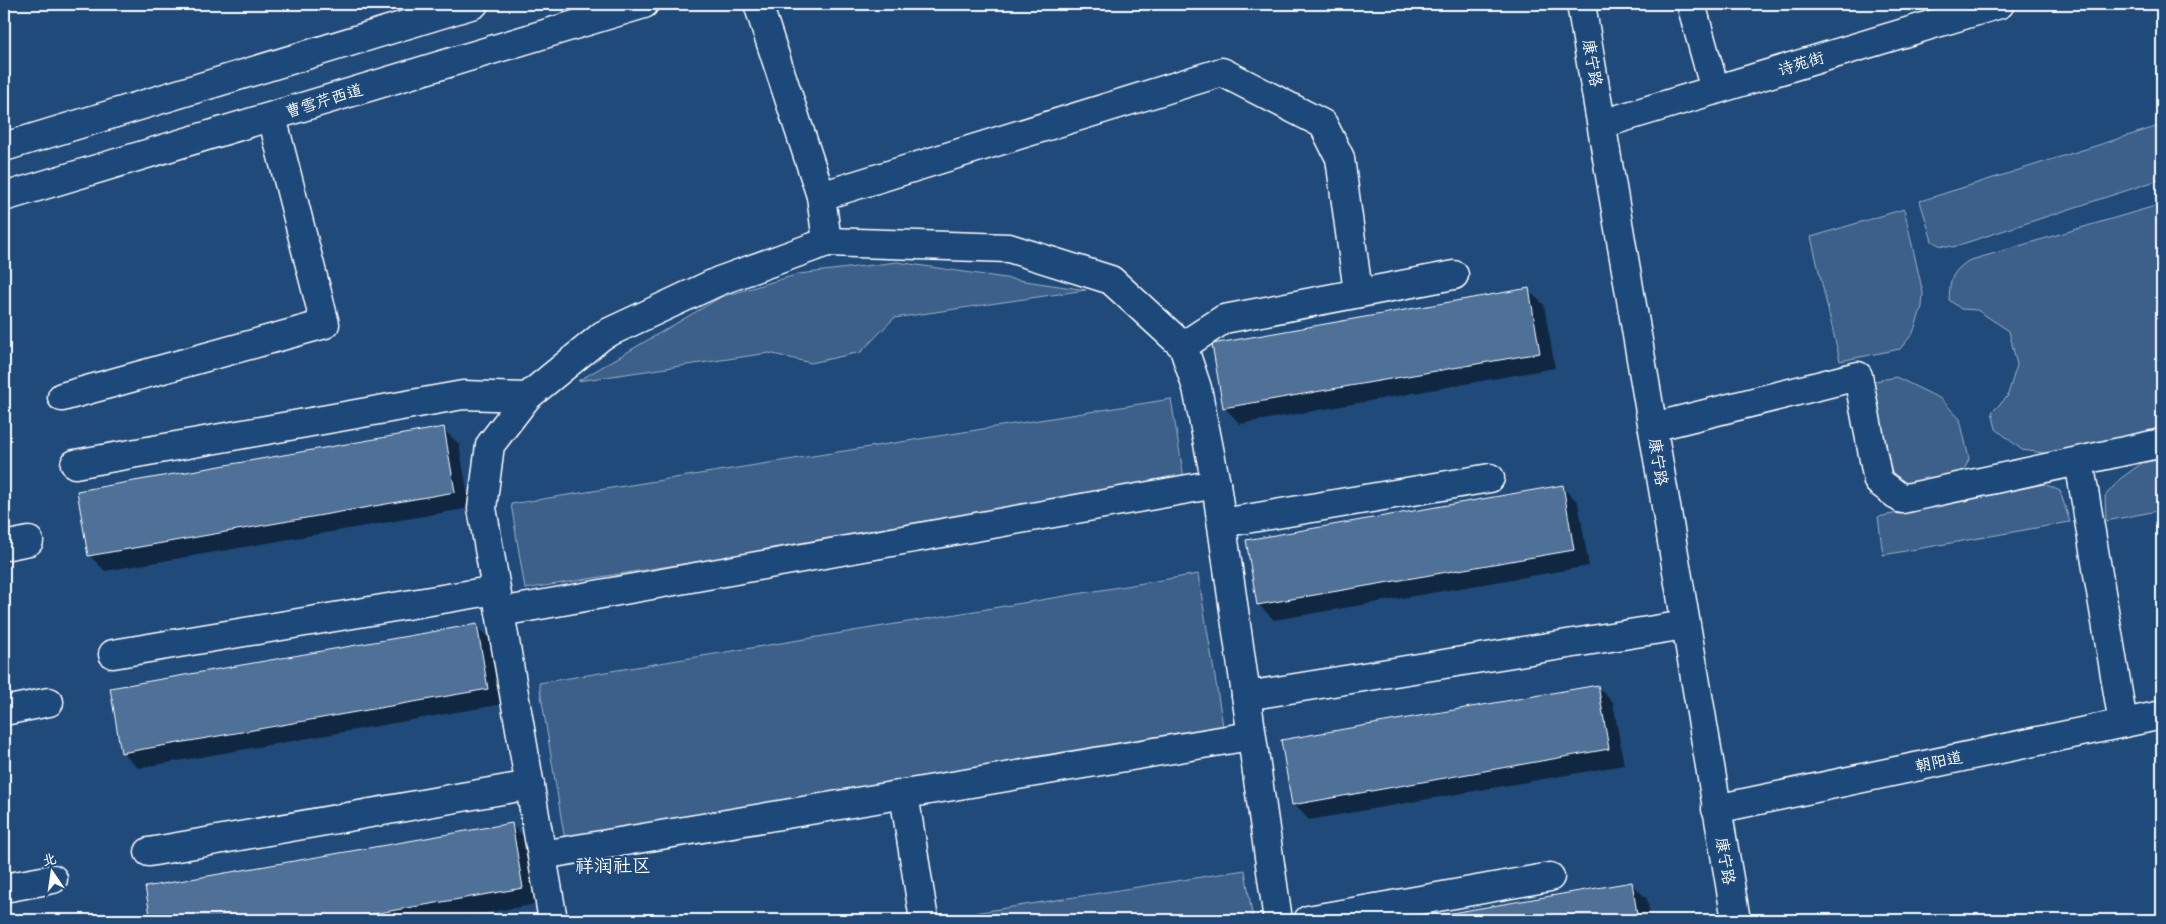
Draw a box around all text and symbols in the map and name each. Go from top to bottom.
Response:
street label: 康宁路 [1579,38,1605,88]
street label: 诗苑街 [1775,48,1827,80]
street label: 曹雪芹西道 [283,81,365,121]
street label: 康宁路 [1645,437,1671,487]
street label: 朝阳道 [1914,748,1964,776]
street label: 康宁路 [1712,836,1738,886]
north arrow [28,846,78,896]
text: 北 [40,850,58,870]
district label: 祥润社区 [575,855,651,877]

